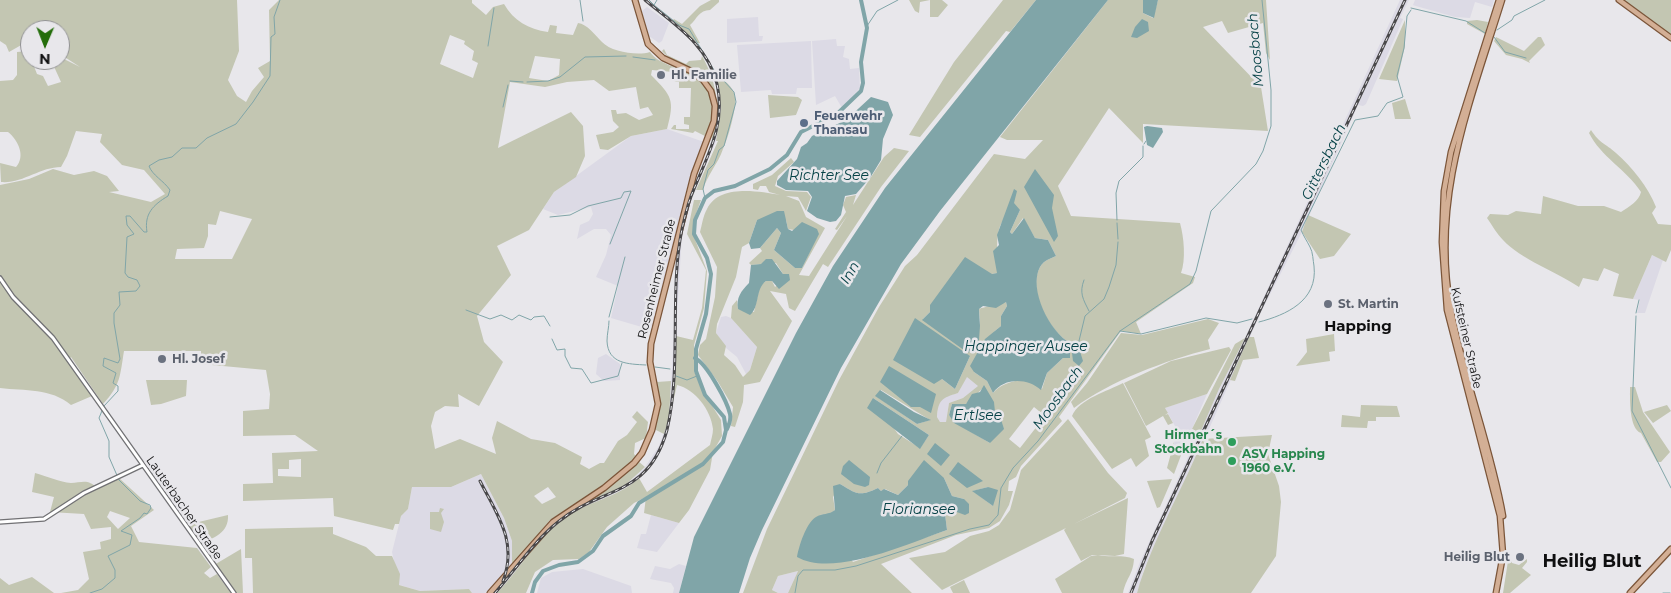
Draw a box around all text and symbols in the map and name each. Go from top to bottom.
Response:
water label: Moosbach [1244,12,1268,88]
north arrow [20,20,70,70]
text: N [39,50,51,68]
place label: Hl. Familie [671,68,737,82]
marker: Hl. Familie [655,69,667,81]
place label: Feuerwehr Thansau [814,109,882,137]
marker: Feuerwehr Thansau [798,117,810,129]
water label: Gittersbach [1298,121,1350,203]
water label: Richter See [789,168,869,184]
street label: Rosenheimer Straße [635,218,679,340]
water label: Inn [837,259,863,287]
street label: Kufsteiner Straße [1447,286,1485,390]
place label: St. Martin [1338,297,1399,311]
marker: St. Martin [1322,298,1334,310]
district label: Happing [1324,318,1392,336]
water label: Happinger Ausee [964,339,1088,355]
place label: Hl. Josef [172,352,225,366]
marker: Hl. Josef [156,353,168,365]
water label: Moosbach [1029,363,1087,433]
water label: Ertlsee [954,408,1002,424]
place label: Hirmer´s Stockbahn [1154,428,1222,456]
marker: Hirmer´s Stockbahn [1226,436,1238,448]
place label: ASV Happing 1960 e.V. [1242,447,1325,475]
street label: Lauterbacher Straße [143,454,225,562]
marker: ASV Happing 1960 e.V. [1226,455,1238,467]
water label: Floriansee [882,502,956,518]
place label: Heilig Blut [1444,550,1510,564]
marker: Heilig Blut [1514,551,1526,563]
district label: Heilig Blut [1542,551,1642,573]

